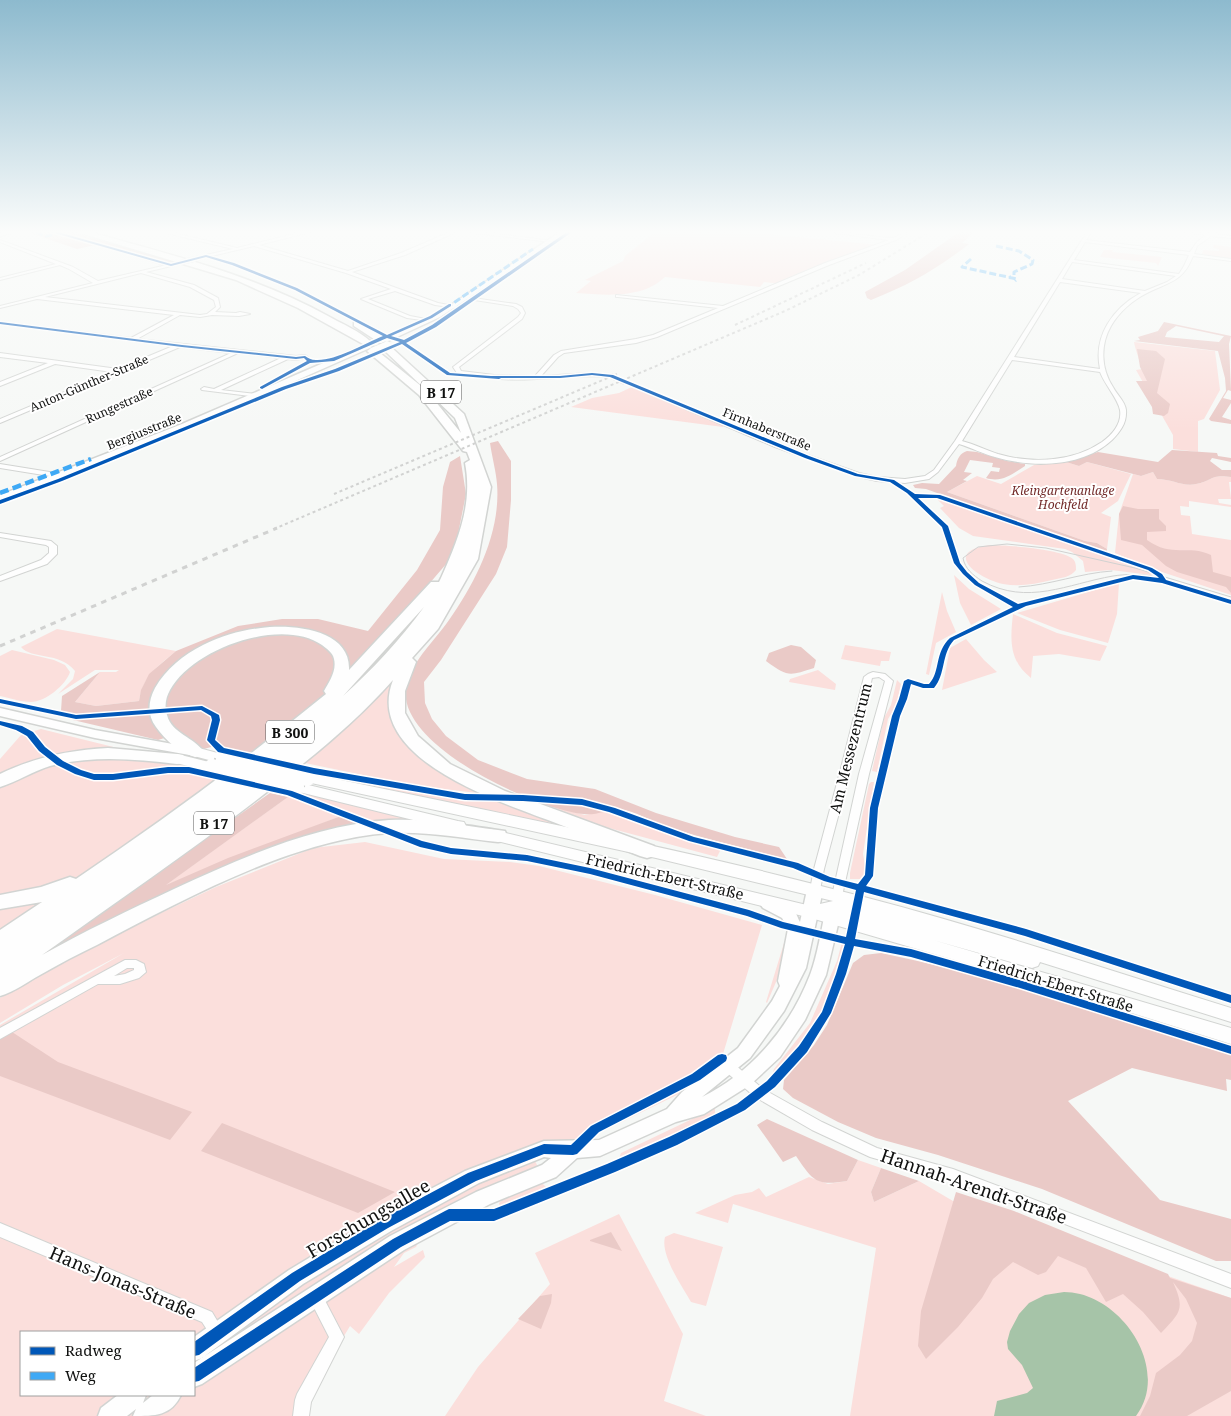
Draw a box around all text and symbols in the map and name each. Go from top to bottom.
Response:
street label: Anton-Günther-Straße [27,350,151,416]
road number: B 17 [421,381,461,404]
street label: Rungestraße [83,383,155,427]
street label: Firnhaberstraße [720,403,814,455]
street label: Bergiusstraße [104,408,184,454]
park label: Kleingartenanlage Hochfeld [1011,482,1115,513]
street label: Am Messezentrum [824,681,876,815]
road number: B 300 [266,720,314,744]
road number: B 17 [194,811,234,834]
street label: Friedrich-Ebert-Straße [584,848,746,904]
street label: Friedrich-Ebert-Straße [976,950,1136,1016]
street label: Hannah-Arendt-Straße [878,1143,1070,1229]
street label: Forschungsallee [302,1173,434,1263]
street label: Hans-Jonas-Straße [46,1240,200,1324]
legend [20,1331,195,1396]
text: Radweg [65,1340,122,1360]
text: Weg [65,1365,96,1385]

